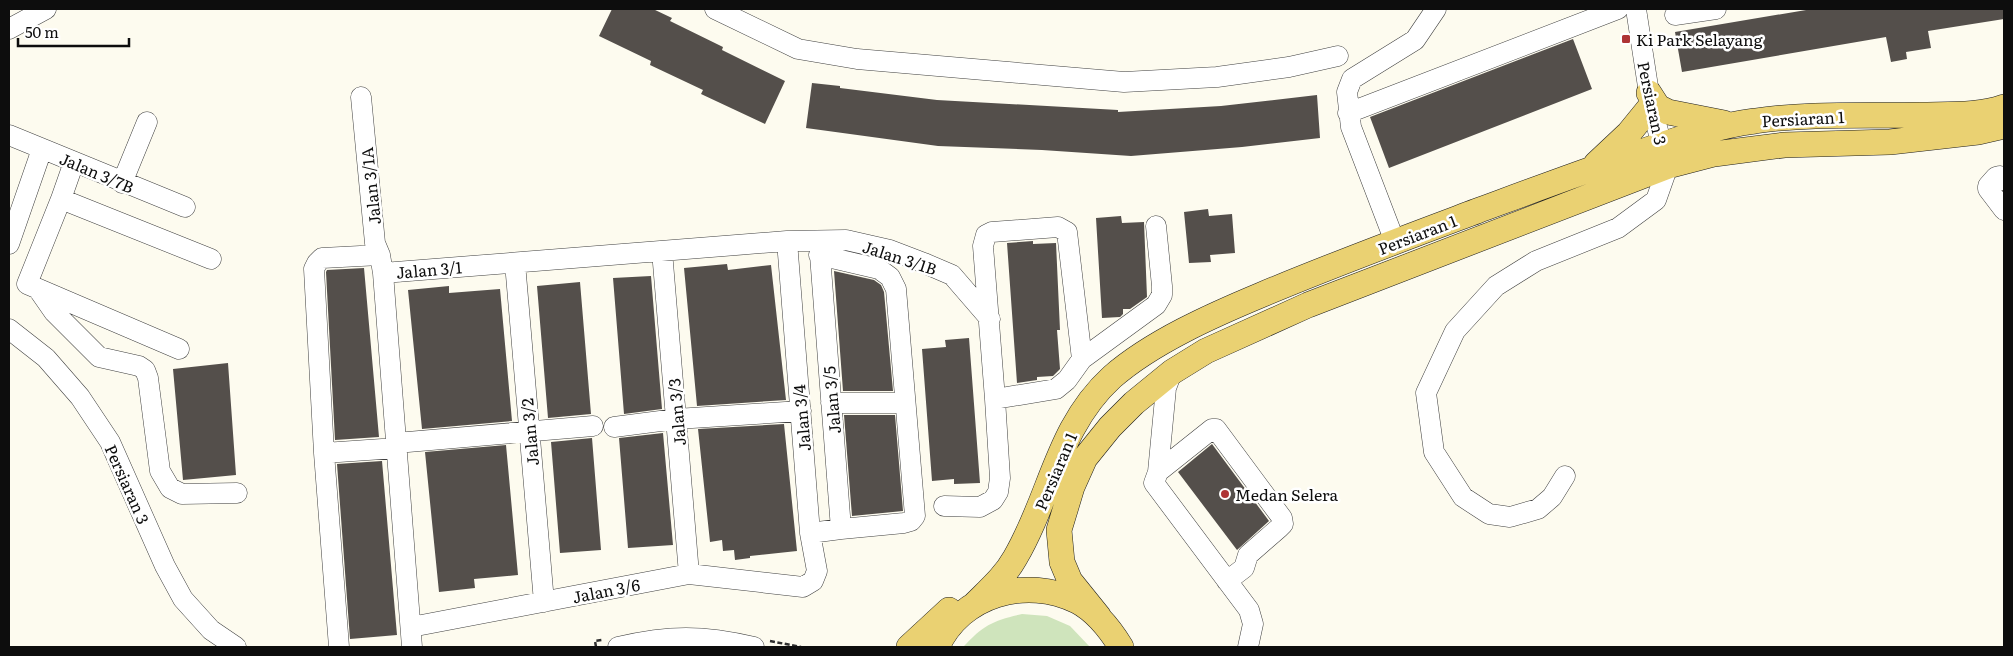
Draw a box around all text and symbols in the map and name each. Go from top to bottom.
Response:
scale bar [18,15,129,47]
text: 50 m [25,20,59,43]
place label: Ki Park Selayang [1636,27,1763,51]
marker: Ki Park Selayang [1620,33,1632,45]
street label: Persiaran 3 [1632,59,1674,147]
street label: Persiaran 1 [1761,104,1845,132]
street label: Jalan 3/7B [56,146,138,198]
street label: Jalan 3/1A [354,146,386,226]
street label: Persiaran 1 [1374,208,1460,260]
street label: Jalan 3/1B [860,234,940,280]
street label: Jalan 3/1 [395,254,464,284]
street label: Jalan 3/5 [816,365,846,435]
street label: Jalan 3/3 [661,377,691,447]
street label: Jalan 3/4 [786,383,816,452]
street label: Jalan 3/2 [514,397,544,467]
street label: Persiaran 1 [1028,428,1082,514]
street label: Persiaran 3 [100,440,156,528]
place label: Medan Selera [1235,482,1339,506]
marker: Medan Selera [1219,488,1231,500]
street label: Jalan 3/6 [570,572,642,608]

